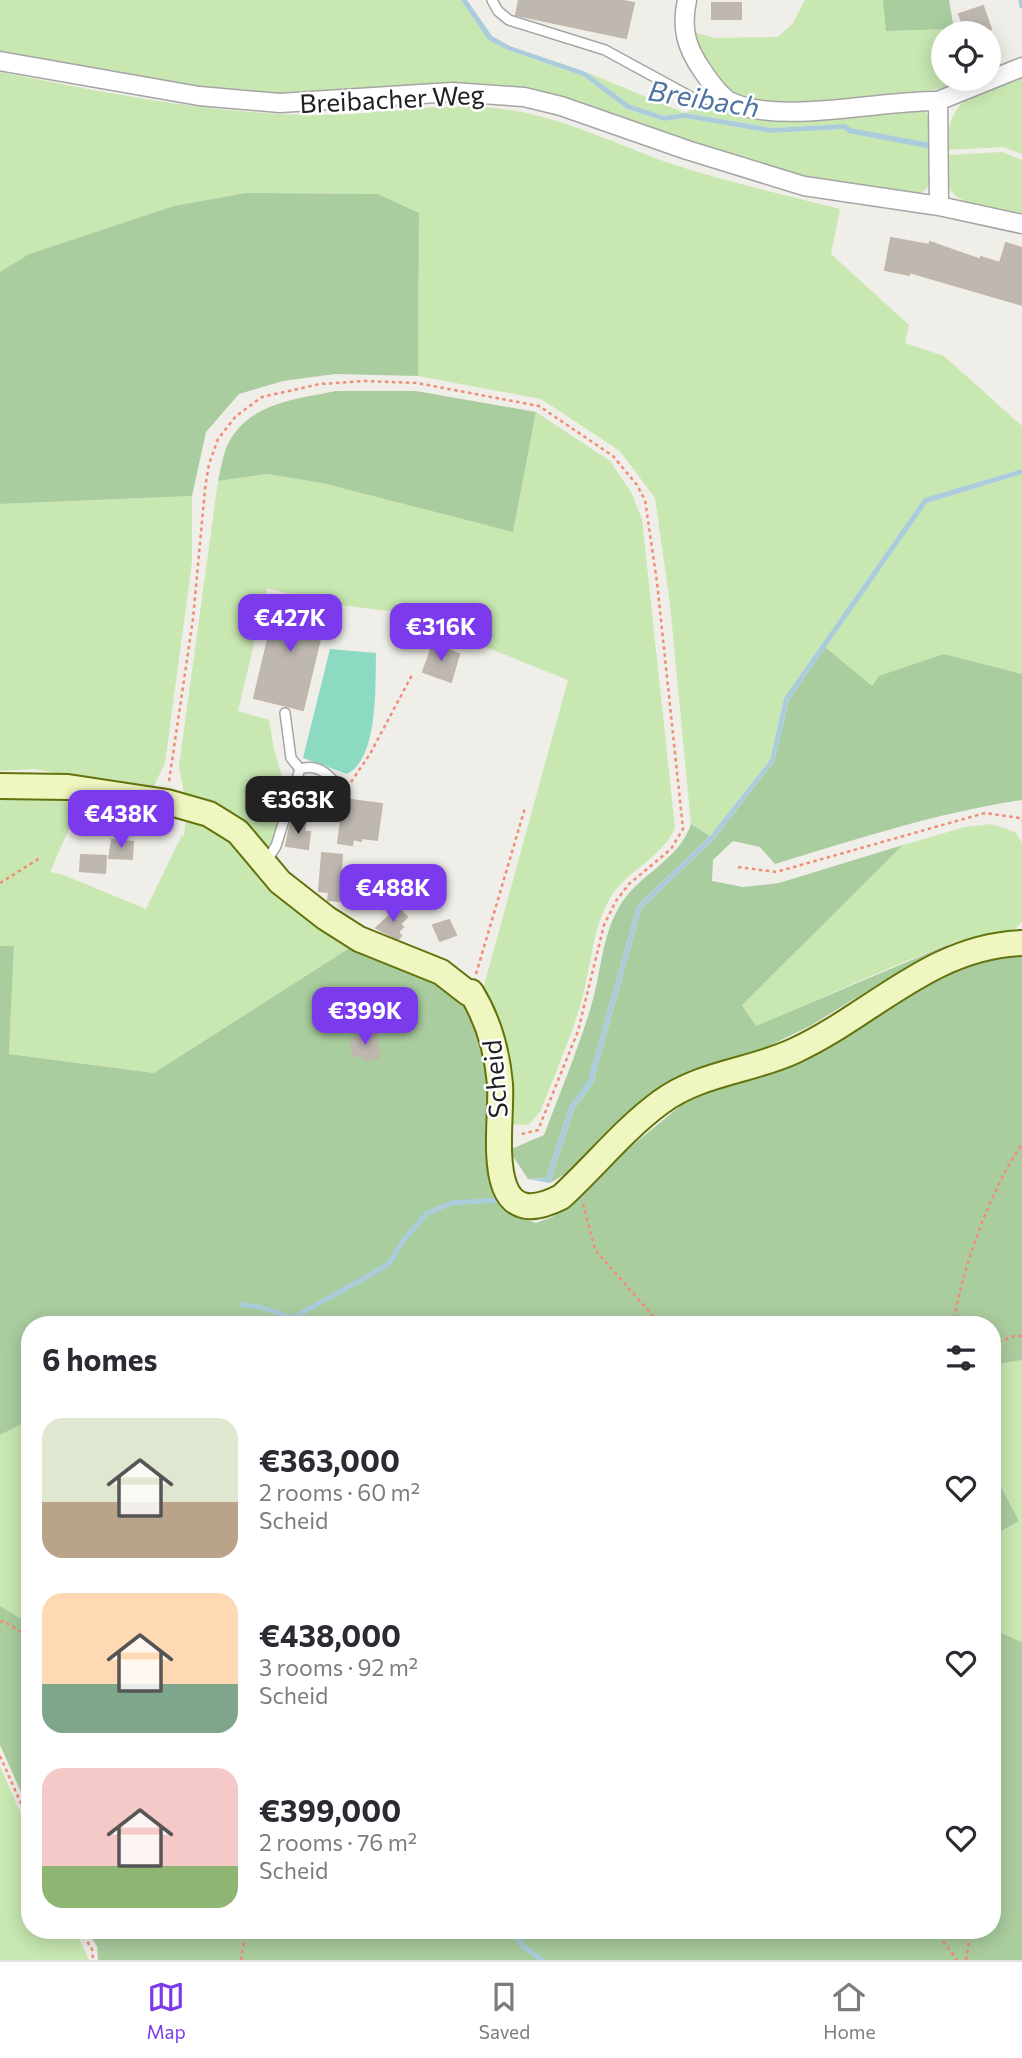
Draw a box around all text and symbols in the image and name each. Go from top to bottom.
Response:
map controls [931,21,1001,91]
button: locate [931,21,1001,91]
water label: Breibach [646,72,762,124]
street label: Breibacher Weg [299,78,485,118]
pin: €427K [241,594,339,654]
text: €427K [254,603,326,631]
pin: €316K [392,604,490,663]
text: €316K [406,612,476,640]
pin: €363K [249,776,347,836]
text: €363K [261,785,335,813]
pin: €438K [72,790,170,850]
text: €438K [84,799,158,827]
pin: €488K [344,864,442,924]
text: €488K [356,873,430,901]
pin: €399K [316,988,414,1047]
text: €399K [328,996,402,1024]
street label: Scheid [475,1039,513,1119]
icon: filters [942,1339,980,1377]
text: 6 homes [42,1340,157,1377]
text: €363,000 [259,1441,400,1478]
icon: home [98,1446,182,1530]
icon: heart [942,1469,980,1507]
text: 2 rooms · 60 m² [259,1478,420,1506]
text: Scheid [259,1506,328,1534]
text: €438,000 [259,1616,401,1653]
icon: home [98,1621,182,1705]
icon: heart [942,1644,980,1682]
text: 3 rooms · 92 m² [259,1653,418,1681]
text: Scheid [259,1681,328,1709]
text: €399,000 [259,1791,401,1828]
icon: home [98,1796,182,1880]
icon: heart [942,1819,980,1857]
text: 2 rooms · 76 m² [259,1828,417,1856]
text: Scheid [259,1856,328,1884]
tab: Map [147,1978,186,2043]
tab: Saved [479,1978,530,2043]
tab: Home [823,1978,875,2043]

